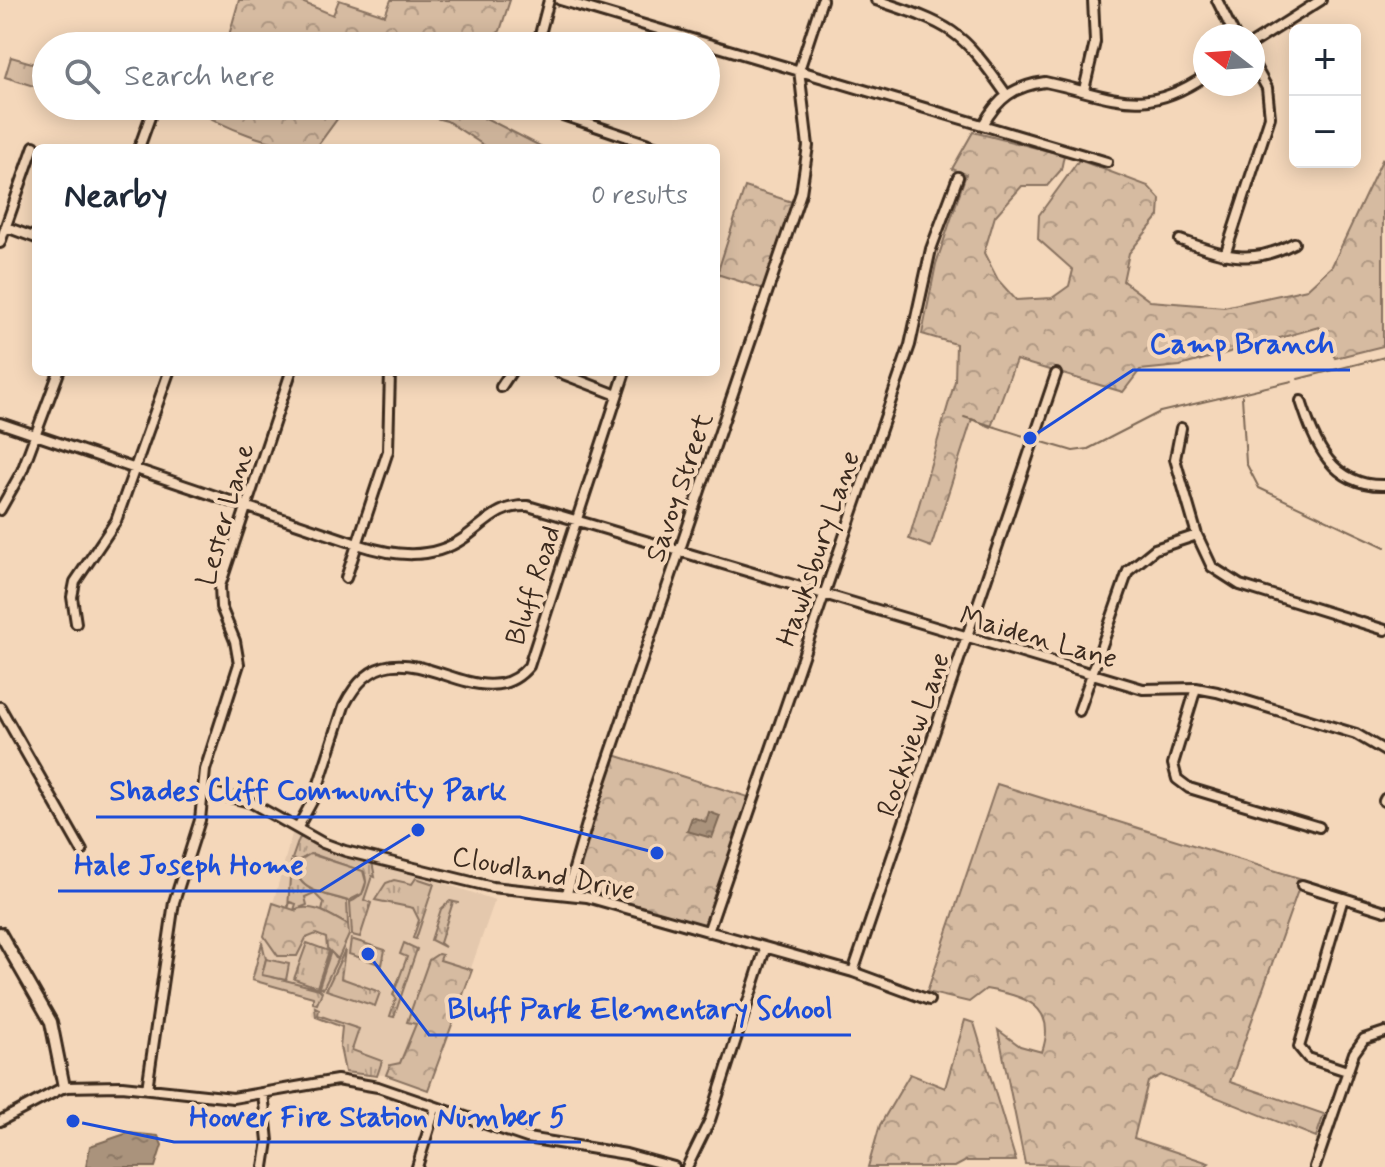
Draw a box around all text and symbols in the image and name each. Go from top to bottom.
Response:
north arrow [1193,24,1265,96]
map controls [1289,24,1361,168]
button: + [1289,24,1361,96]
search box [32,32,720,120]
icon: search [60,54,104,98]
text: Search here [124,57,275,96]
button: − [1289,96,1361,168]
text: Nearby [64,174,168,219]
text: 0 results [591,179,688,213]
callout: Camp Branch [1133,316,1350,370]
text: Camp Branch [1149,325,1335,364]
street label: Savoy Street [638,408,723,567]
street label: Lester Lane [188,439,264,590]
street label: Hawksbury Lane [769,446,870,652]
street label: Bluff Road [498,521,571,650]
street label: Maiden Lane [955,598,1121,679]
street label: Rockview Lane [869,648,960,822]
callout: Shades Cliff Community Park [96,763,520,817]
text: Shades Cliff Community Park [109,772,507,811]
callout: Hale Joseph Home [58,837,320,891]
street label: Cloudland Drive [449,839,638,910]
text: Hale Joseph Home [74,846,304,885]
callout: Bluff Park Elementary School [429,981,851,1035]
text: Bluff Park Elementary School [447,990,833,1029]
callout: Hoover Fire Station Number 5 [174,1088,581,1142]
text: Hoover Fire Station Number 5 [189,1098,567,1137]

